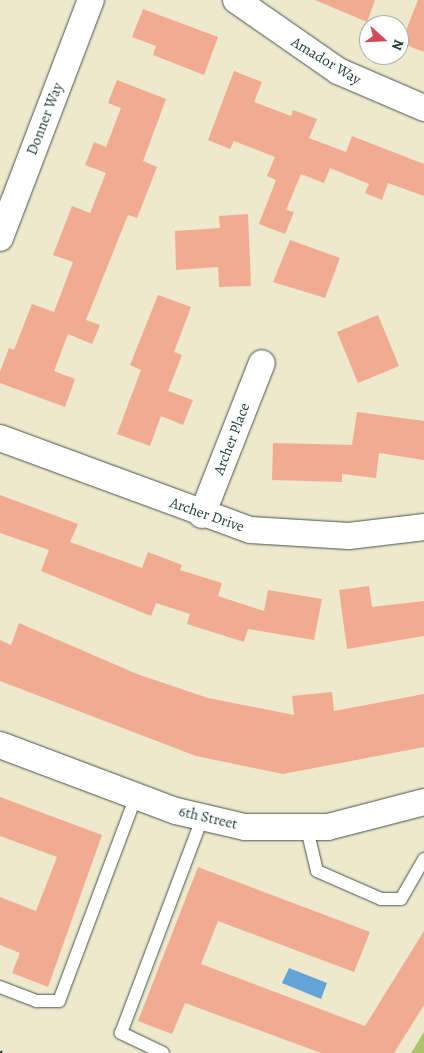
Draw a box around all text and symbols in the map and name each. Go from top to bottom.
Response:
north arrow [359,15,409,65]
street label: Amador Way [288,33,364,89]
text: N [387,37,408,53]
street label: Donner Way [23,80,67,158]
street label: Archer Place [210,400,254,478]
street label: Archer Drive [167,494,247,536]
street label: 6th Street [177,803,239,833]

